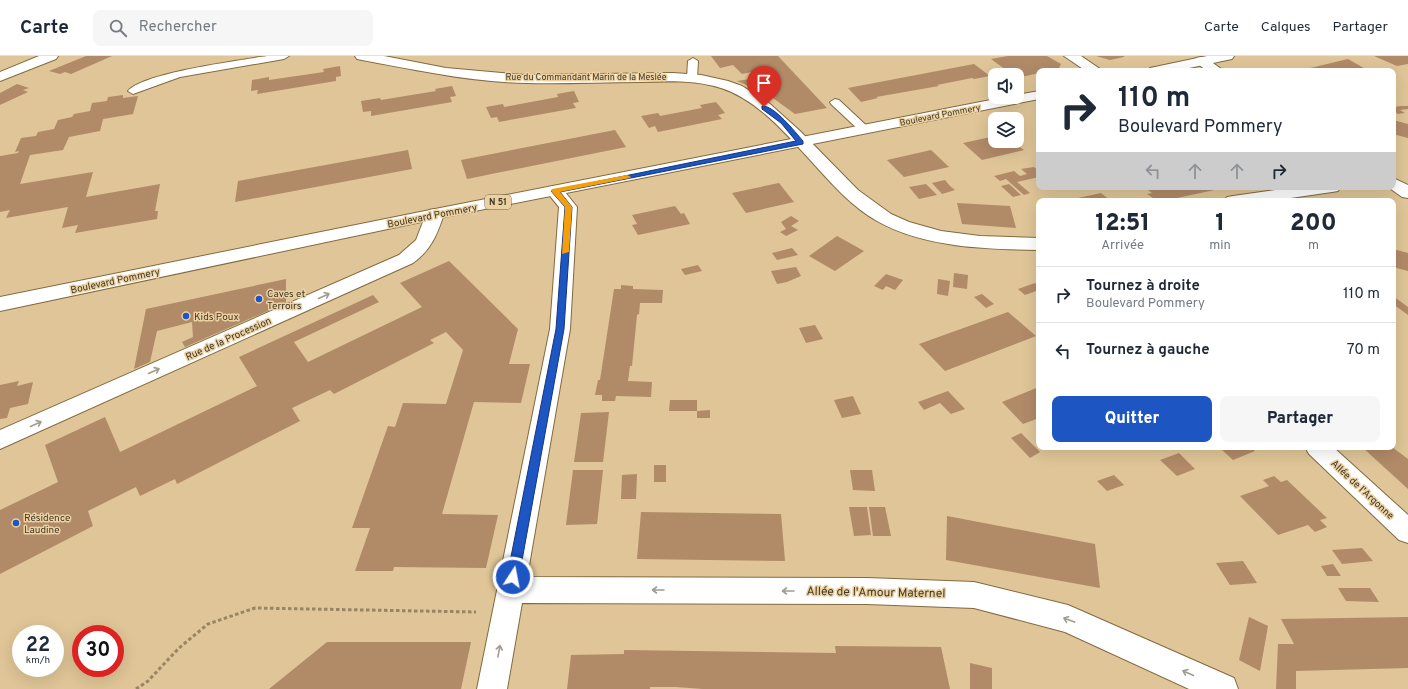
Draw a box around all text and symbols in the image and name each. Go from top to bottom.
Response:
search box [93,10,373,46]
text: Carte [20,16,69,40]
icon: search [107,17,129,39]
text: Rechercher [139,18,217,37]
text: Carte [1204,19,1239,36]
text: Calques [1261,19,1311,36]
text: Partager [1333,19,1388,36]
pin [747,66,781,107]
map controls [988,68,1024,148]
button: sound [988,68,1024,104]
street label: Rue du Commandant Marin de la Meslée [506,72,667,83]
icon: arrive [753,72,775,94]
text: 110 m [1118,81,1190,117]
icon: right [1052,84,1104,136]
street label: Boulevard Pommery [899,102,982,129]
button: layers [988,112,1024,148]
text: Boulevard Pommery [1118,116,1283,139]
icon: left [1142,160,1164,182]
icon: ahead [1184,160,1206,182]
icon: ahead [1226,160,1248,182]
icon: right [1268,160,1290,182]
road number: N 51 [485,195,511,209]
street label: Boulevard Pommery [386,201,478,232]
text: 12:51 [1095,209,1150,239]
text: 1 [1215,209,1225,239]
text: 200 [1290,209,1337,239]
text: Arrivée [1101,238,1144,254]
text: min [1209,238,1231,254]
text: m [1308,238,1319,254]
street label: Boulevard Pommery [69,266,161,297]
text: Tournez à droite [1086,277,1200,296]
icon: right [1052,284,1074,306]
text: 110 m [1343,285,1380,304]
place label: Caves et Terroirs [267,288,305,313]
one-way arrow [318,292,330,299]
marker: Caves et Terroirs [254,294,264,304]
text: Boulevard Pommery [1086,296,1205,312]
marker: Kids Poux [181,311,191,321]
place label: Kids Poux [194,311,239,324]
street label: Rue de la Procession [184,315,274,364]
icon: left [1052,340,1074,362]
text: Tournez à gauche [1086,341,1210,360]
text: 70 m [1347,341,1380,360]
one-way arrow [148,367,160,375]
button: Quitter [1052,396,1212,442]
button: Partager [1220,396,1380,442]
one-way arrow [29,420,41,427]
street label: Allée de l'Argonne [1328,457,1396,523]
place label: Résidence Laudine [24,512,70,537]
marker: Résidence Laudine [11,518,21,528]
position arrow [492,556,534,598]
street label: Allée de l'Amour Maternel [806,584,946,602]
one-way arrow [652,586,665,594]
one-way arrow [782,587,795,594]
one-way arrow [1063,616,1075,624]
speed limit sign: 30 [72,625,124,677]
text: 22 [26,633,50,659]
one-way arrow [496,645,504,658]
text: km/h [26,654,50,667]
one-way arrow [1182,669,1194,676]

